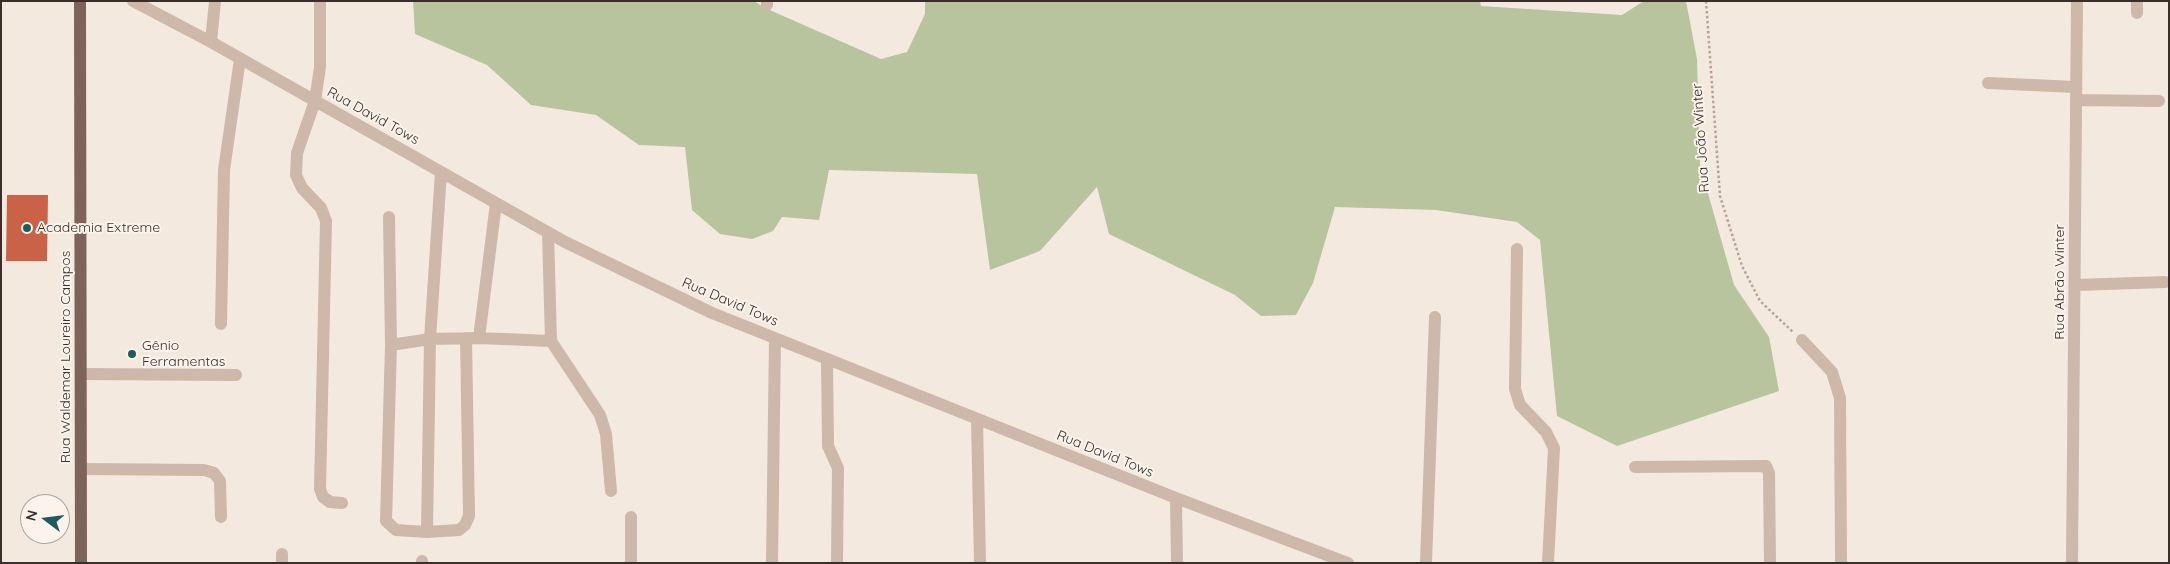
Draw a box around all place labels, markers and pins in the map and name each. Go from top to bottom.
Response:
place label: Academia Extreme [37,220,160,236]
marker: Academia Extreme [21,222,33,234]
place label: Gênio Ferramentas [142,338,225,371]
marker: Gênio Ferramentas [126,348,138,360]

